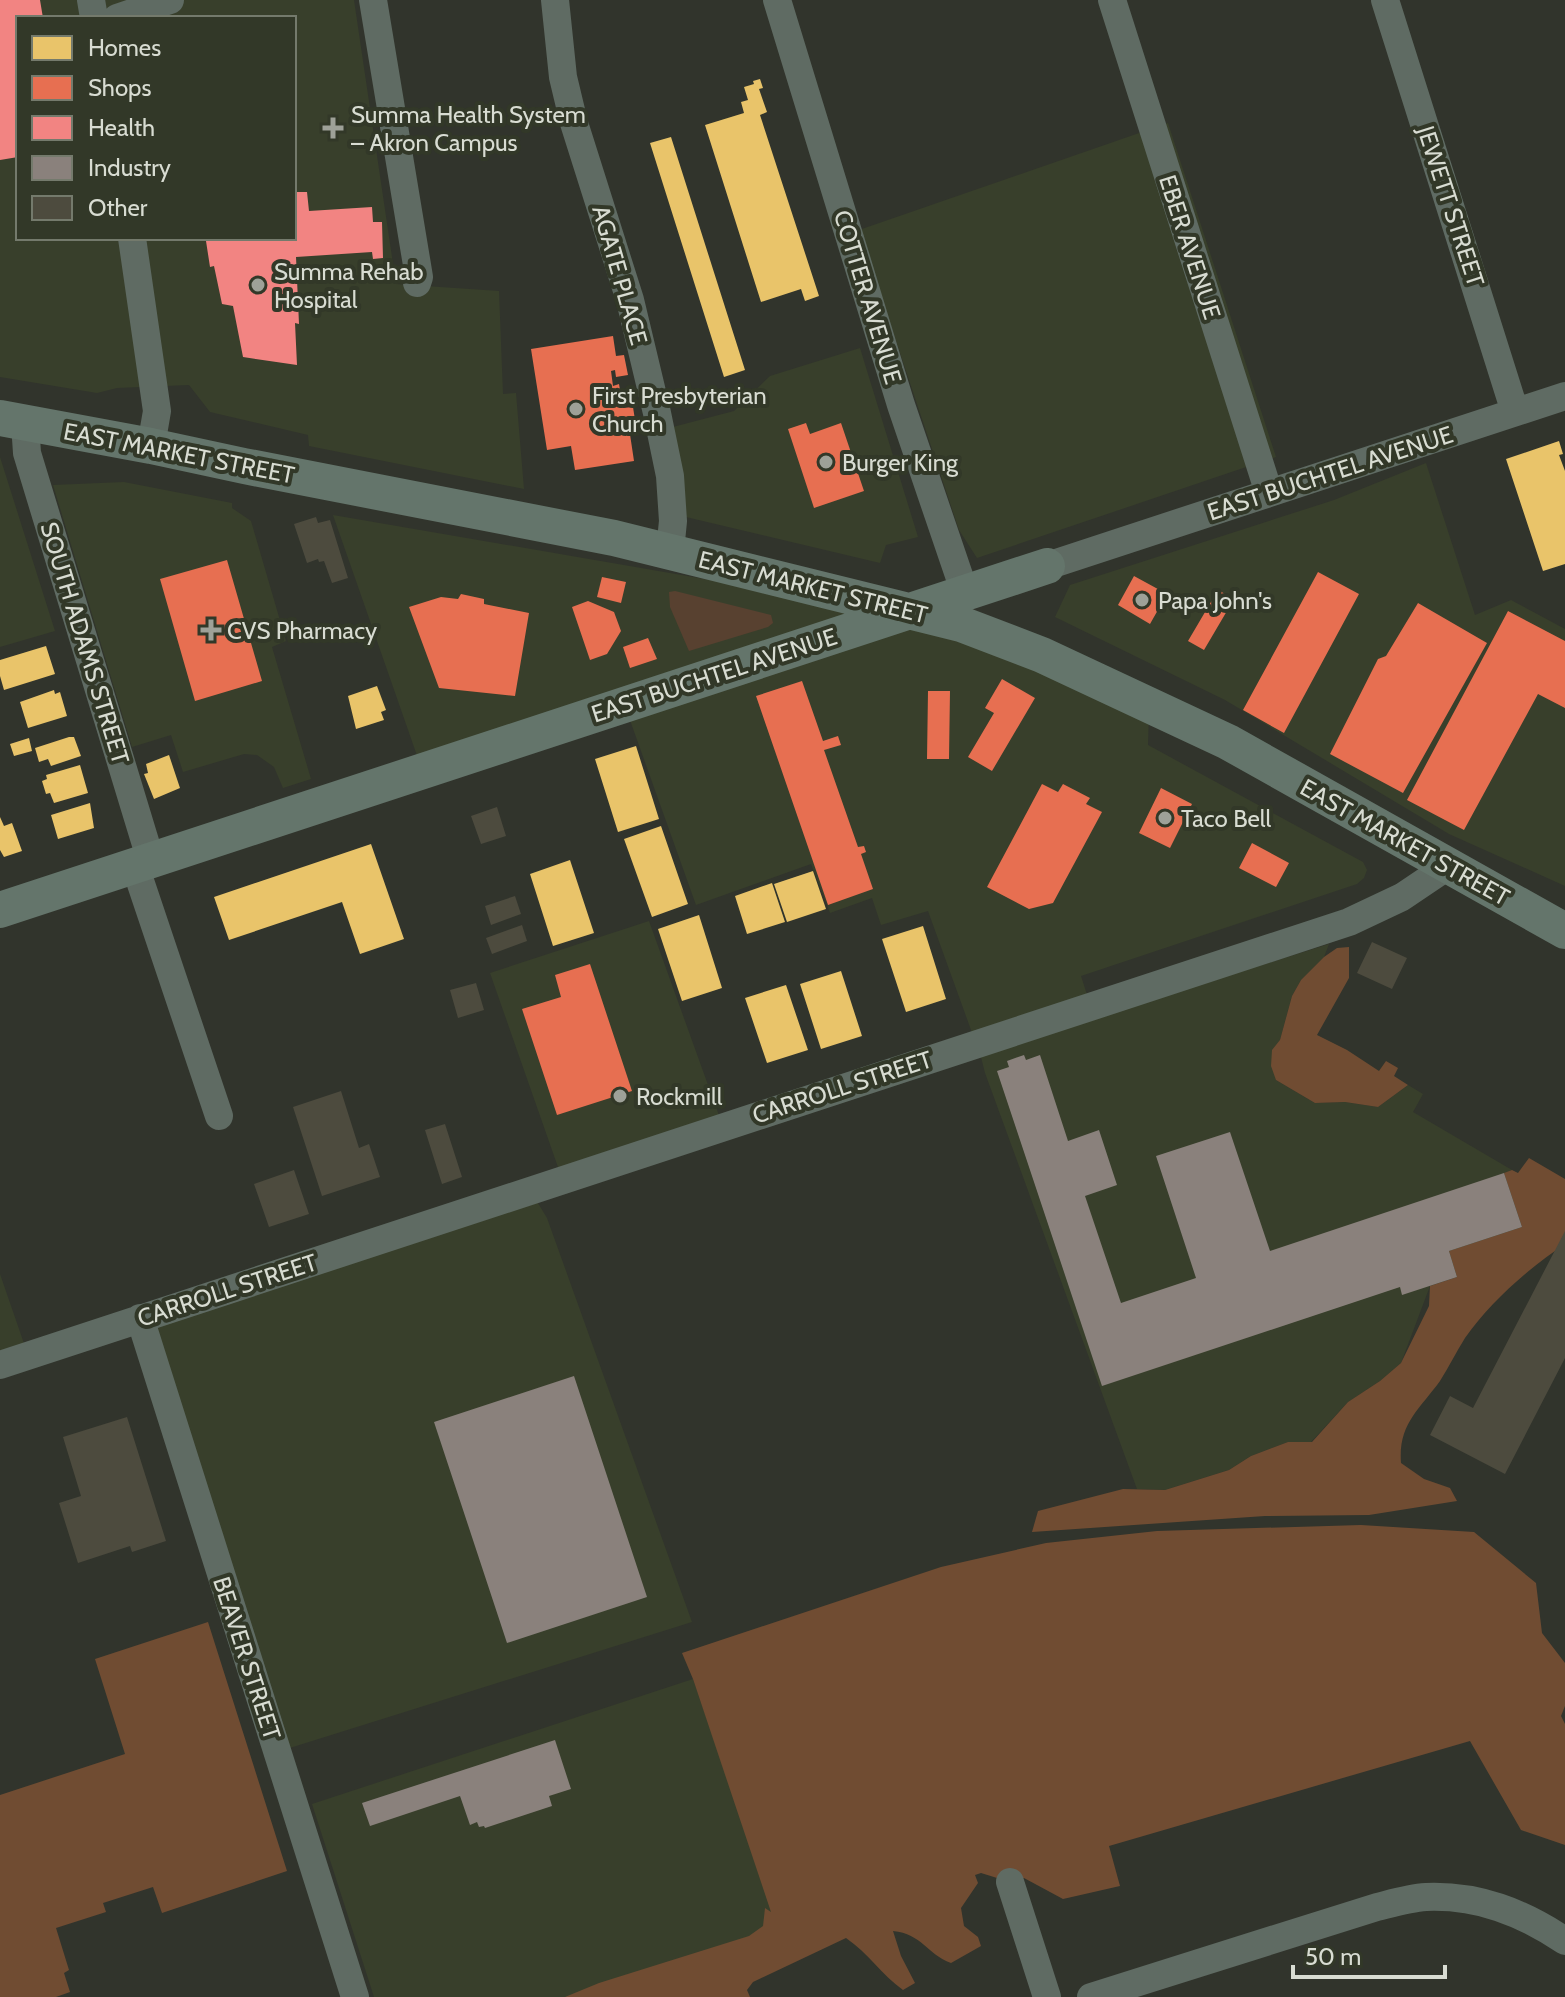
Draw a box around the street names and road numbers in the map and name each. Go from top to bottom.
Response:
street label: JEWETT STREET [1411,121,1491,290]
street label: EBER AVENUE [1153,171,1227,323]
street label: AGATE PLACE [586,202,654,348]
street label: COTTER AVENUE [828,207,908,387]
street label: EAST MARKET STREET [61,416,297,490]
street label: EAST BUCHTEL AVENUE [1204,420,1456,526]
street label: SOUTH ADAMS STREET [34,519,136,768]
street label: EAST MARKET STREET [696,545,931,630]
street label: EAST BUCHTEL AVENUE [588,622,840,728]
street label: EAST MARKET STREET [1295,772,1515,912]
street label: CARROLL STREET [749,1044,936,1130]
street label: CARROLL STREET [134,1247,321,1333]
street label: BEAVER STREET [207,1573,287,1743]

